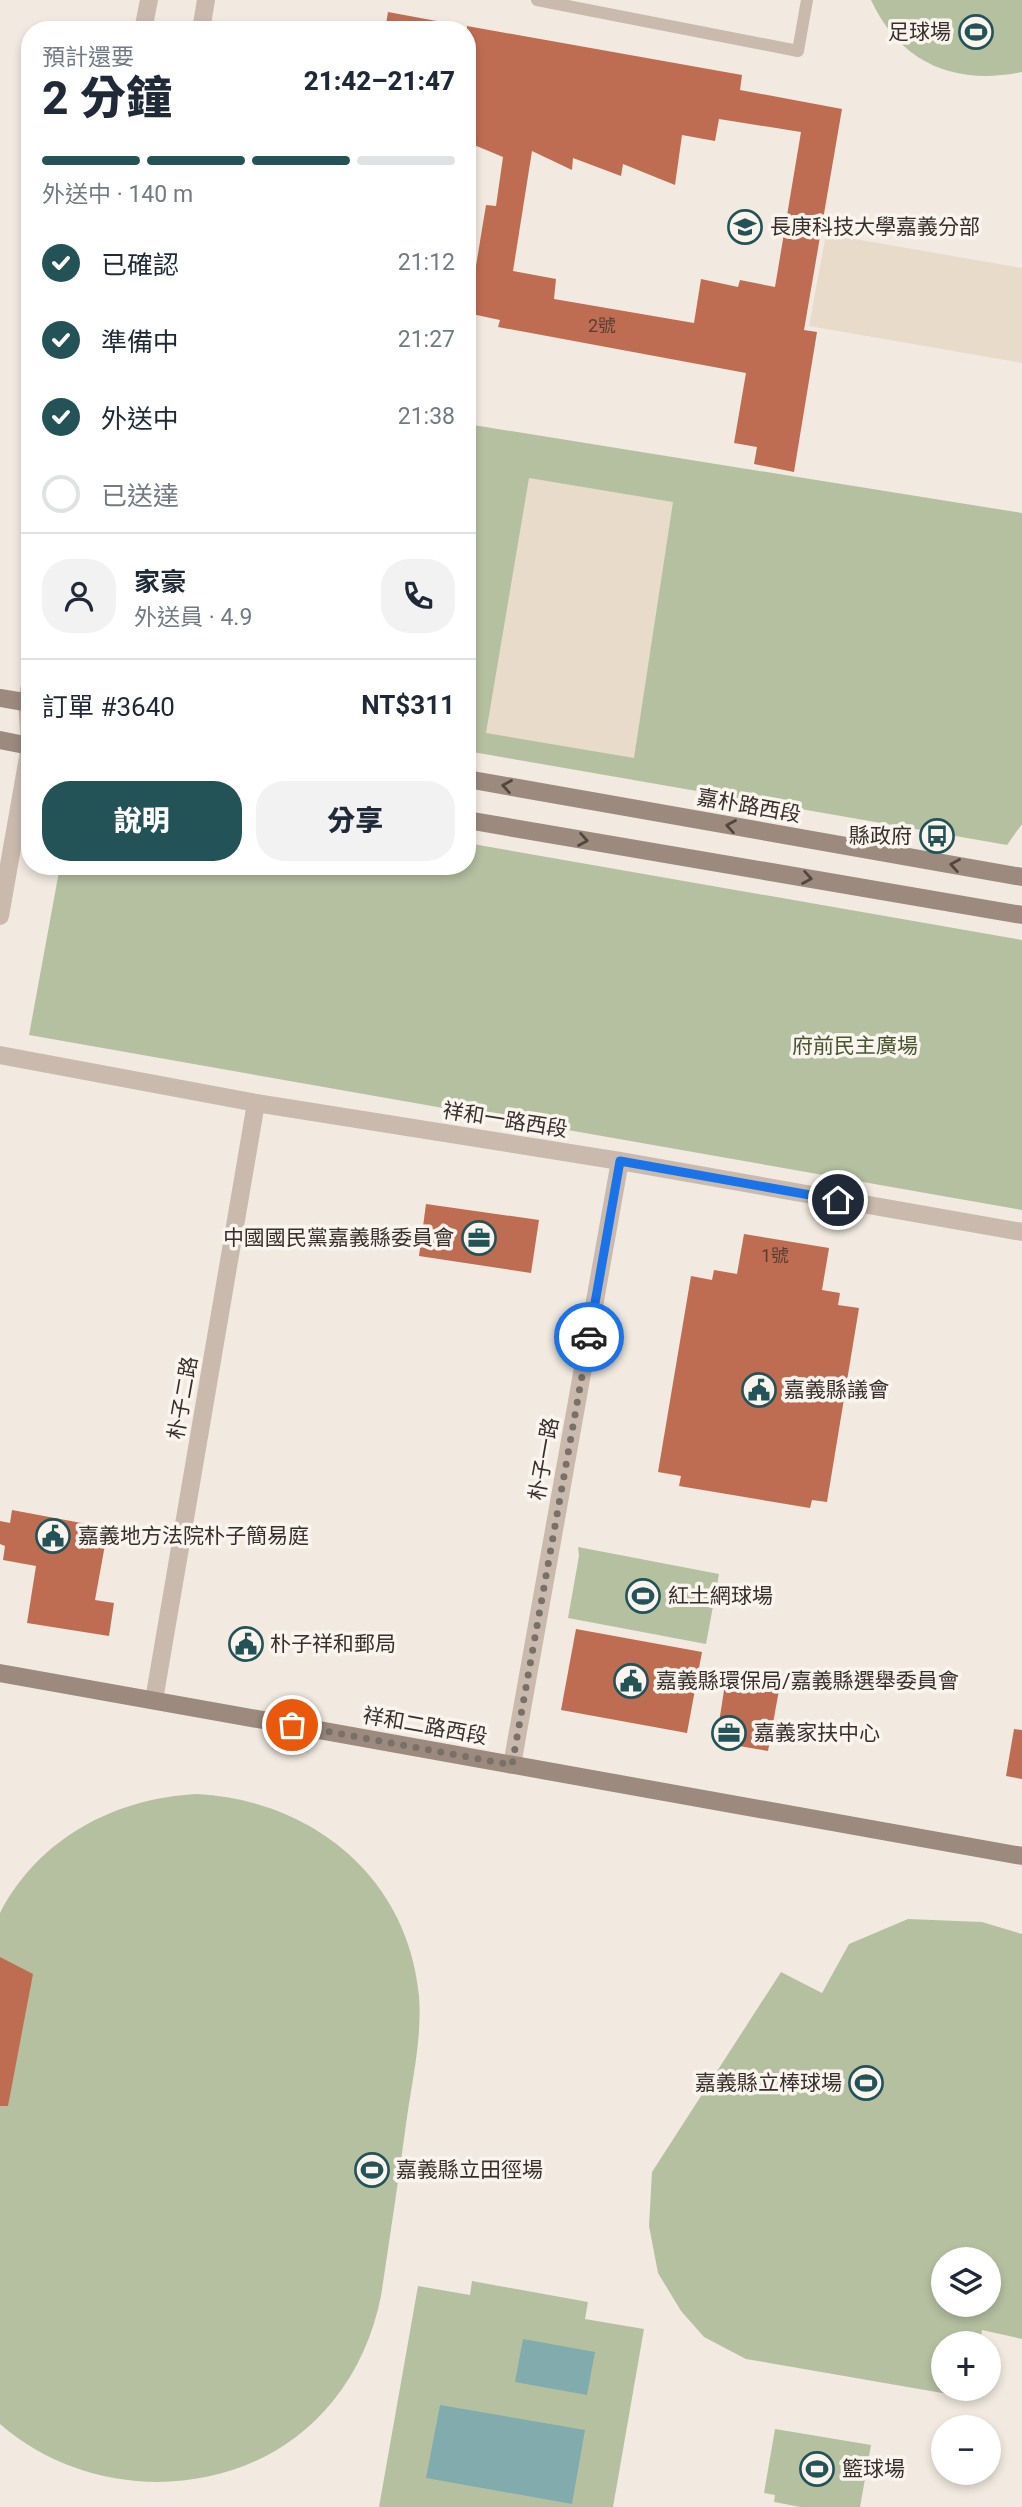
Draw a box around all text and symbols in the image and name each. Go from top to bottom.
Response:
sports icon: 足球場 [957,13,995,51]
place label: 足球場 [888,20,951,44]
text: 預計還要 [42,44,134,71]
text: 21:42–21:47 [304,66,455,96]
text: 2 分鐘 [42,71,172,125]
text: 外送中 · 140 m [42,181,193,208]
school or university icon: 長庚科技大學嘉義分部 [726,208,764,246]
place label: 長庚科技大學嘉義分部 [770,215,980,239]
icon: check [42,244,80,282]
text: 21:12 [398,249,455,276]
text: 已確認 [101,250,179,280]
house number: 2號 [588,315,616,336]
icon: check [42,321,80,359]
text: 21:27 [398,326,455,353]
text: 準備中 [101,327,179,357]
icon: check [42,398,80,436]
text: 21:38 [398,403,455,430]
text: 外送中 [101,404,179,434]
text: 已送達 [101,481,179,511]
button: person [42,559,116,633]
button: phone [381,559,455,633]
text: 家豪 [134,567,186,597]
text: 外送員 · 4.9 [134,604,252,631]
text: NT$311 [361,690,455,720]
text: 訂單 #3640 [42,692,175,722]
one-way arrow [501,779,513,794]
button: 說明 [42,781,242,861]
button: 分享 [256,781,455,861]
street label: 嘉朴路西段 [695,785,803,827]
bus stop icon: 縣政府 [918,817,956,855]
one-way arrow [725,819,737,834]
place label: 縣政府 [849,824,912,848]
one-way arrow [577,832,589,847]
one-way arrow [949,858,961,873]
one-way arrow [801,870,813,885]
park label: 府前民主廣場 [792,1034,918,1058]
street label: 祥和一路西段 [441,1098,569,1142]
pin [808,1170,868,1230]
icon: home [819,1181,857,1219]
office icon: 中國國民黨嘉義縣委員會 [460,1219,498,1257]
place label: 中國國民黨嘉義縣委員會 [223,1226,454,1250]
house number: 1號 [761,1245,789,1266]
courier [554,1302,624,1372]
icon: car [570,1318,608,1356]
street label: 朴子二路 [164,1355,202,1441]
public building icon: 嘉義縣議會 [740,1371,778,1409]
place label: 嘉義縣議會 [784,1378,889,1402]
street label: 朴子一路 [525,1416,563,1502]
public building icon: 嘉義地方法院朴子簡易庭 [34,1517,72,1555]
place label: 嘉義地方法院朴子簡易庭 [78,1524,309,1548]
sports icon: 紅土網球場 [624,1577,662,1615]
place label: 紅土網球場 [668,1584,773,1608]
public building icon: 朴子祥和郵局 [227,1625,265,1663]
place label: 朴子祥和郵局 [270,1632,396,1656]
public building icon: 嘉義縣環保局/嘉義縣選舉委員會 [612,1662,650,1700]
place label: 嘉義縣環保局/嘉義縣選舉委員會 [656,1669,959,1693]
pin [262,1695,322,1755]
street label: 祥和二路西段 [361,1703,489,1749]
icon: bag [273,1706,311,1744]
office icon: 嘉義家扶中心 [710,1714,748,1752]
place label: 嘉義家扶中心 [754,1721,880,1745]
sports icon: 嘉義縣立棒球場 [847,2064,885,2102]
place label: 嘉義縣立棒球場 [695,2071,842,2095]
sports icon: 嘉義縣立田徑場 [353,2151,391,2189]
place label: 嘉義縣立田徑場 [396,2158,543,2182]
map controls [931,2247,1001,2485]
button: layers [931,2247,1001,2317]
button: + [931,2331,1001,2401]
button: − [931,2415,1001,2485]
sports icon: 籃球場 [798,2450,836,2488]
place label: 籃球場 [842,2457,905,2481]

